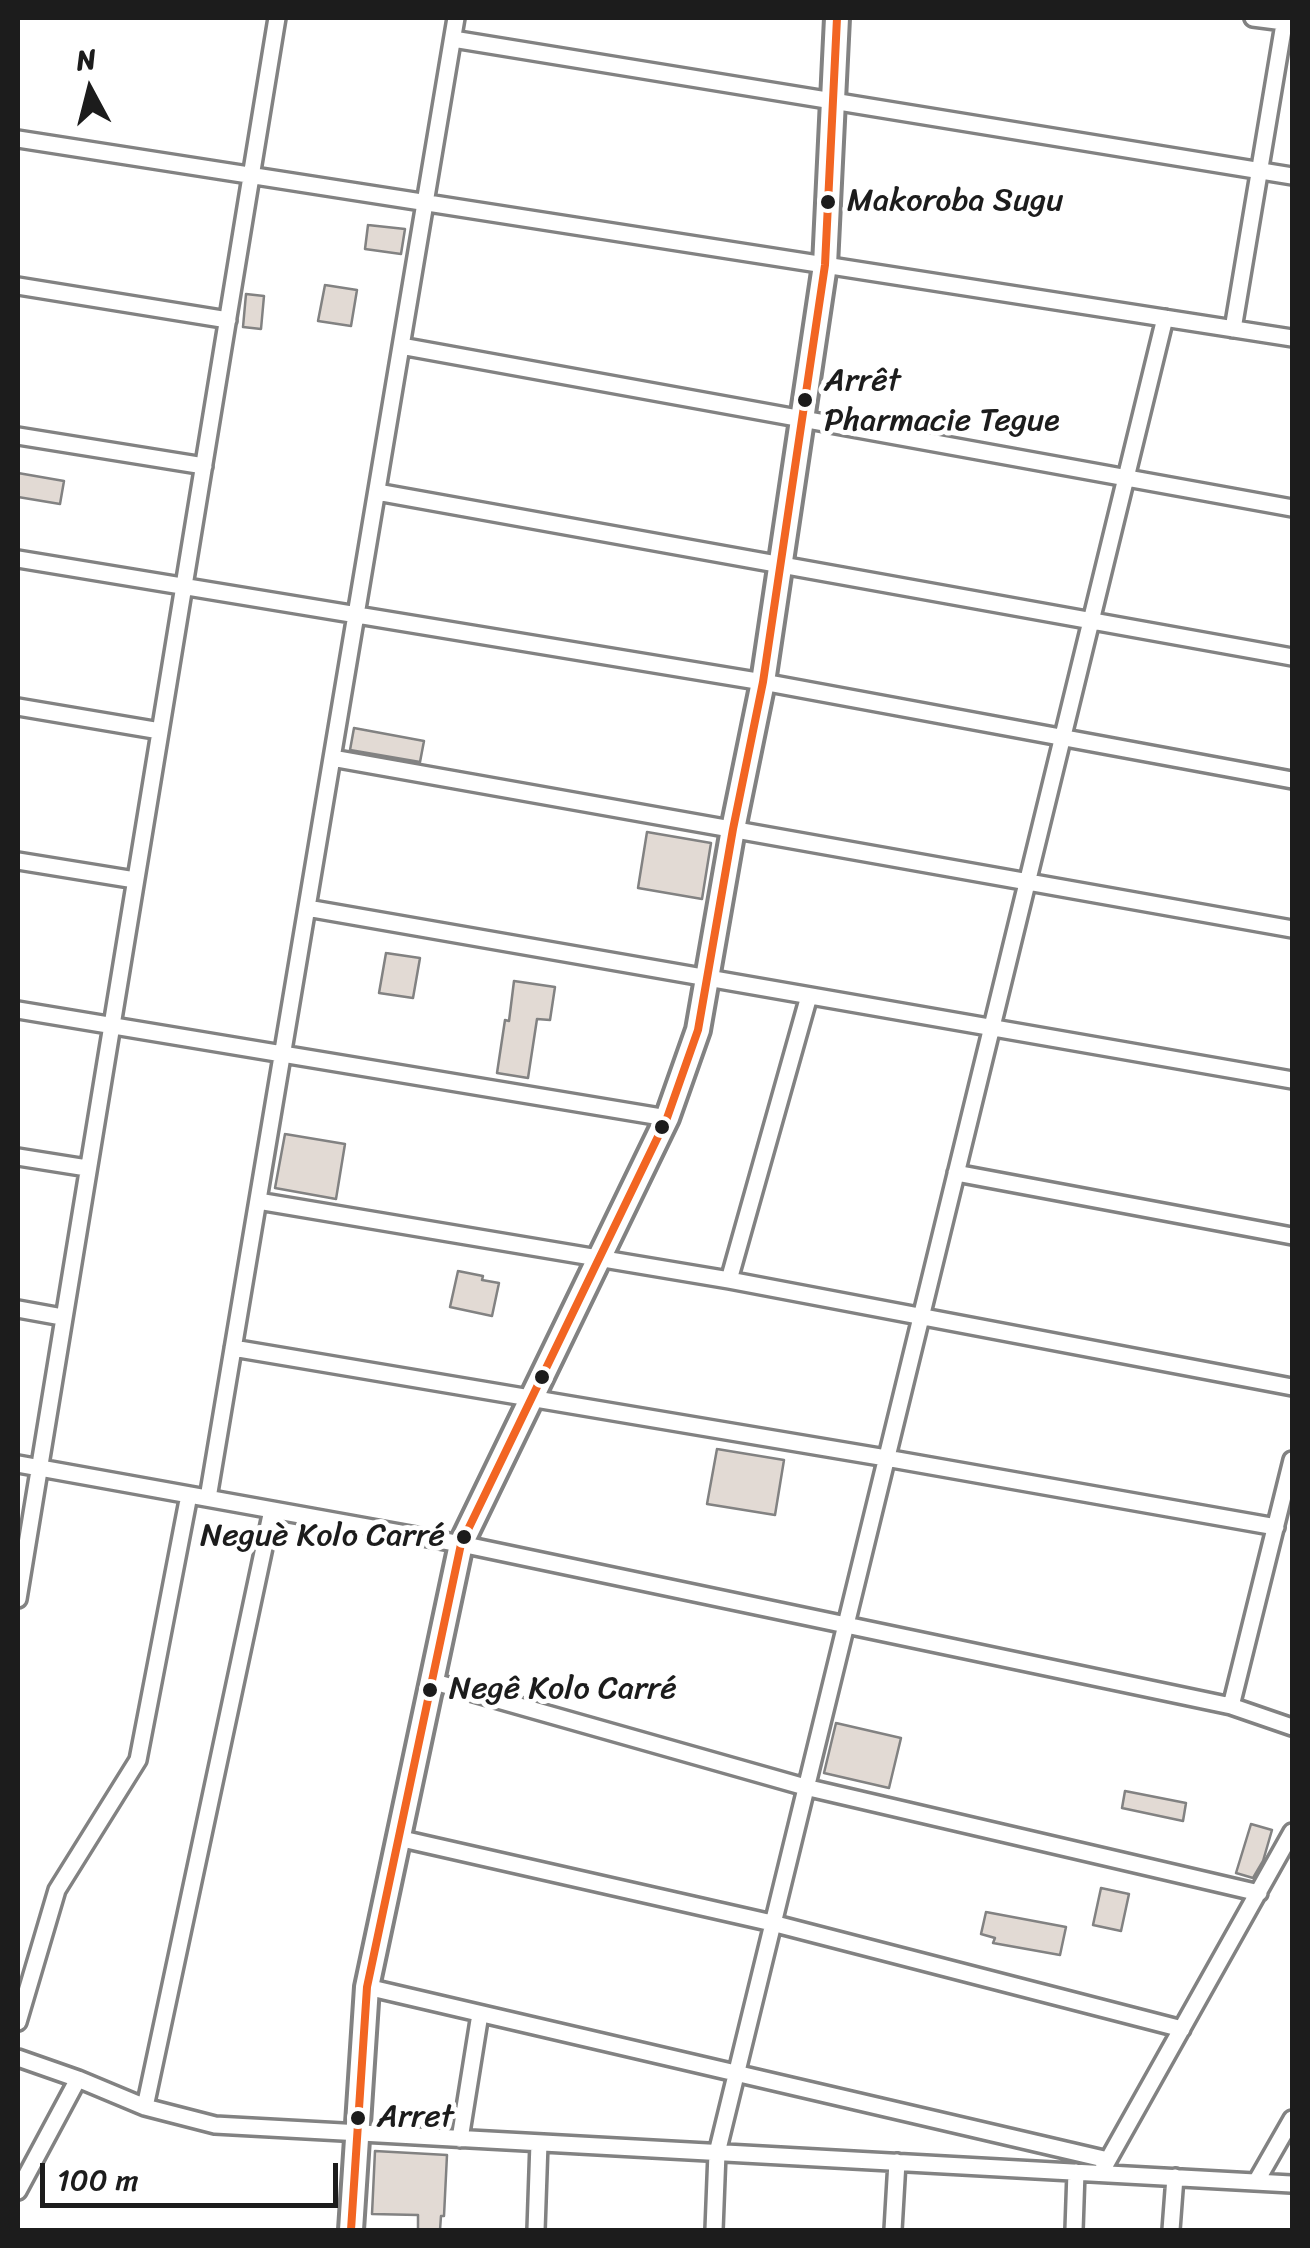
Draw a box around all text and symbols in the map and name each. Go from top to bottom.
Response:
text: N [74,34,99,85]
north arrow [40,40,140,140]
place label: Makoroba Sugu [847,183,1063,221]
marker: Makoroba Sugu [818,192,838,212]
place label: Arrêt Pharmacie Tegue [824,363,1060,438]
marker: Arrêt Pharmacie Tegue [795,390,815,410]
unlabelled marker [652,1117,672,1137]
unlabelled marker [532,1367,552,1387]
place label: Neguè Kolo Carré [200,1518,445,1556]
marker: Neguè Kolo Carré [454,1527,474,1547]
place label: Negê Kolo Carré [449,1671,677,1709]
marker: Negê Kolo Carré [420,1680,440,1700]
place label: Arret [377,2099,454,2137]
marker: Arret [348,2108,368,2128]
scale bar [45,2143,342,2205]
text: 100 m [57,2153,139,2207]

